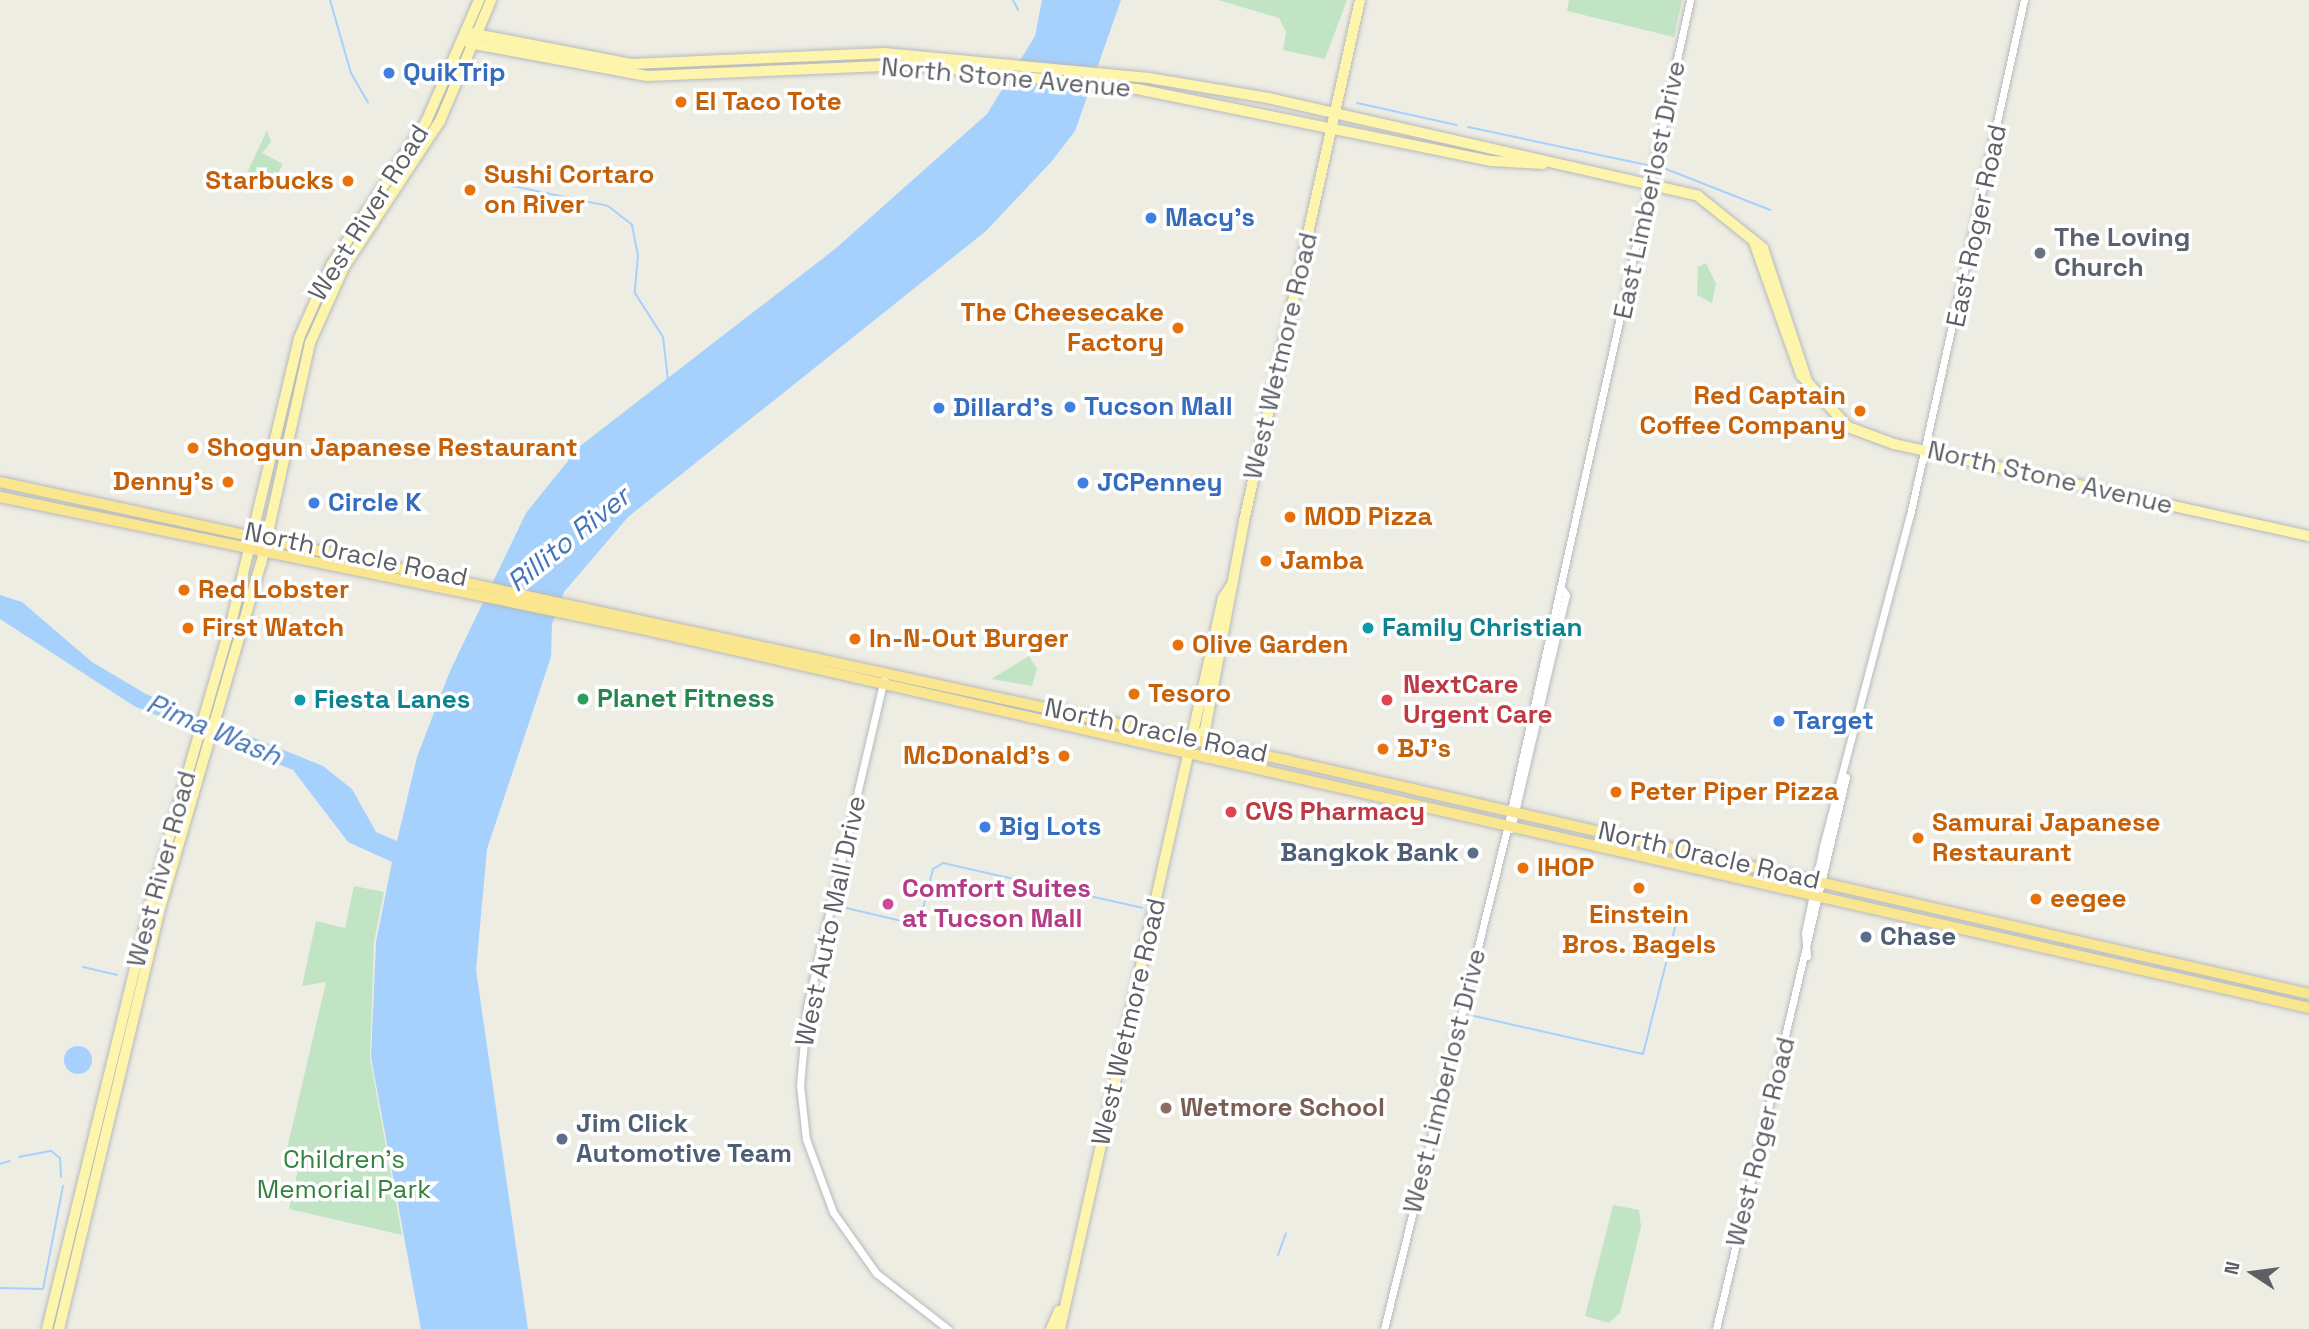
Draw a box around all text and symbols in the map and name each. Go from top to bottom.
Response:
street label: North Stone Avenue [880,52,1132,104]
place label: QuikTrip [403,57,505,89]
street label: East Limberlost Drive [1607,58,1693,322]
marker: QuikTrip [381,65,397,81]
place label: El Taco Tote [695,86,843,118]
marker: El Taco Tote [673,94,689,110]
street label: West River Road [302,119,436,307]
street label: East Roger Road [1940,122,2014,330]
place label: Sushi Cortaro on River [484,159,655,220]
place label: Starbucks [205,165,334,197]
marker: Starbucks [340,173,356,189]
marker: Sushi Cortaro on River [462,182,478,198]
place label: Macy's [1165,202,1255,234]
marker: Macy's [1143,210,1159,226]
place label: The Loving Church [2054,222,2190,284]
street label: West Wetmore Road [1237,229,1325,483]
marker: The Loving Church [2032,245,2048,261]
place label: The Cheesecake Factory [961,297,1164,358]
marker: The Cheesecake Factory [1170,320,1186,336]
place label: Red Captain Coffee Company [1639,380,1846,442]
place label: Tucson Mall [1084,391,1233,423]
place label: Dillard's [953,392,1054,424]
marker: Tucson Mall [1062,399,1078,415]
marker: Dillard's [931,400,947,416]
marker: Red Captain Coffee Company [1852,403,1868,419]
place label: Shogun Japanese Restaurant [207,432,578,464]
street label: North Stone Avenue [1924,435,2176,521]
marker: Shogun Japanese Restaurant [185,440,201,456]
place label: Denny's [113,466,214,498]
place label: JCPenney [1097,467,1223,499]
marker: Denny's [220,474,236,490]
marker: JCPenney [1075,475,1091,491]
water label: Rillito River [500,479,636,599]
place label: Circle K [328,487,422,519]
marker: Circle K [306,495,322,511]
place label: MOD Pizza [1304,501,1432,533]
marker: MOD Pizza [1282,509,1298,525]
street label: North Oracle Road [242,516,470,594]
place label: Jamba [1280,545,1364,577]
marker: Jamba [1258,553,1274,569]
place label: Red Lobster [198,574,349,606]
marker: Red Lobster [176,582,192,598]
place label: First Watch [202,612,345,644]
place label: Family Christian [1382,612,1583,644]
marker: First Watch [180,620,196,636]
marker: Family Christian [1360,620,1376,636]
place label: In-N-Out Burger [869,623,1069,655]
place label: Olive Garden [1192,629,1349,661]
marker: In-N-Out Burger [847,631,863,647]
marker: Olive Garden [1170,637,1186,653]
place label: NextCare Urgent Care [1403,669,1553,730]
place label: Tesoro [1148,678,1231,710]
place label: Planet Fitness [597,683,775,715]
place label: Fiesta Lanes [314,684,470,716]
water label: Pima Wash [142,686,286,772]
marker: Tesoro [1126,686,1142,702]
marker: NextCare Urgent Care [1377,690,1397,710]
marker: Planet Fitness [575,691,591,707]
marker: Fiesta Lanes [292,692,308,708]
street label: North Oracle Road [1042,692,1270,770]
place label: Target [1793,705,1874,737]
marker: Target [1771,713,1787,729]
place label: BJ's [1397,733,1451,765]
place label: McDonald's [903,740,1050,772]
marker: BJ's [1375,741,1391,757]
marker: McDonald's [1056,748,1072,764]
street label: West River Road [121,768,203,970]
place label: Peter Piper Pizza [1630,776,1839,808]
marker: Peter Piper Pizza [1608,784,1624,800]
street label: West Auto Mall Drive [789,793,873,1049]
place label: CVS Pharmacy [1245,796,1425,828]
marker: CVS Pharmacy [1223,804,1239,820]
place label: Samurai Japanese Restaurant [1932,807,2161,868]
place label: Big Lots [999,811,1101,843]
street label: North Oracle Road [1595,815,1823,897]
marker: Big Lots [977,819,993,835]
marker: Samurai Japanese Restaurant [1910,830,1926,846]
place label: Bangkok Bank [1280,837,1459,869]
marker: Bangkok Bank [1465,845,1481,861]
place label: IHOP [1537,852,1594,884]
marker: IHOP [1515,860,1531,876]
place label: Comfort Suites at Tucson Mall [902,873,1091,934]
marker: Einstein Bros. Bagels [1631,880,1647,896]
place label: eegee [2050,883,2127,915]
marker: eegee [2028,891,2044,907]
street label: West Wetmore Road [1085,895,1173,1149]
marker: Comfort Suites at Tucson Mall [880,896,896,912]
place label: Einstein Bros. Bagels [1561,899,1717,960]
place label: Chase [1880,921,1956,953]
marker: Chase [1858,929,1874,945]
street label: West Limberlost Drive [1397,946,1493,1216]
street label: West Roger Road [1720,1034,1802,1250]
place label: Wetmore School [1180,1092,1385,1124]
marker: Wetmore School [1158,1100,1174,1116]
place label: Jim Click Automotive Team [576,1108,793,1170]
marker: Jim Click Automotive Team [554,1131,570,1147]
park label: Children's Memorial Park [257,1144,431,1206]
north arrow [2218,1238,2288,1308]
text: N [2218,1259,2246,1277]

